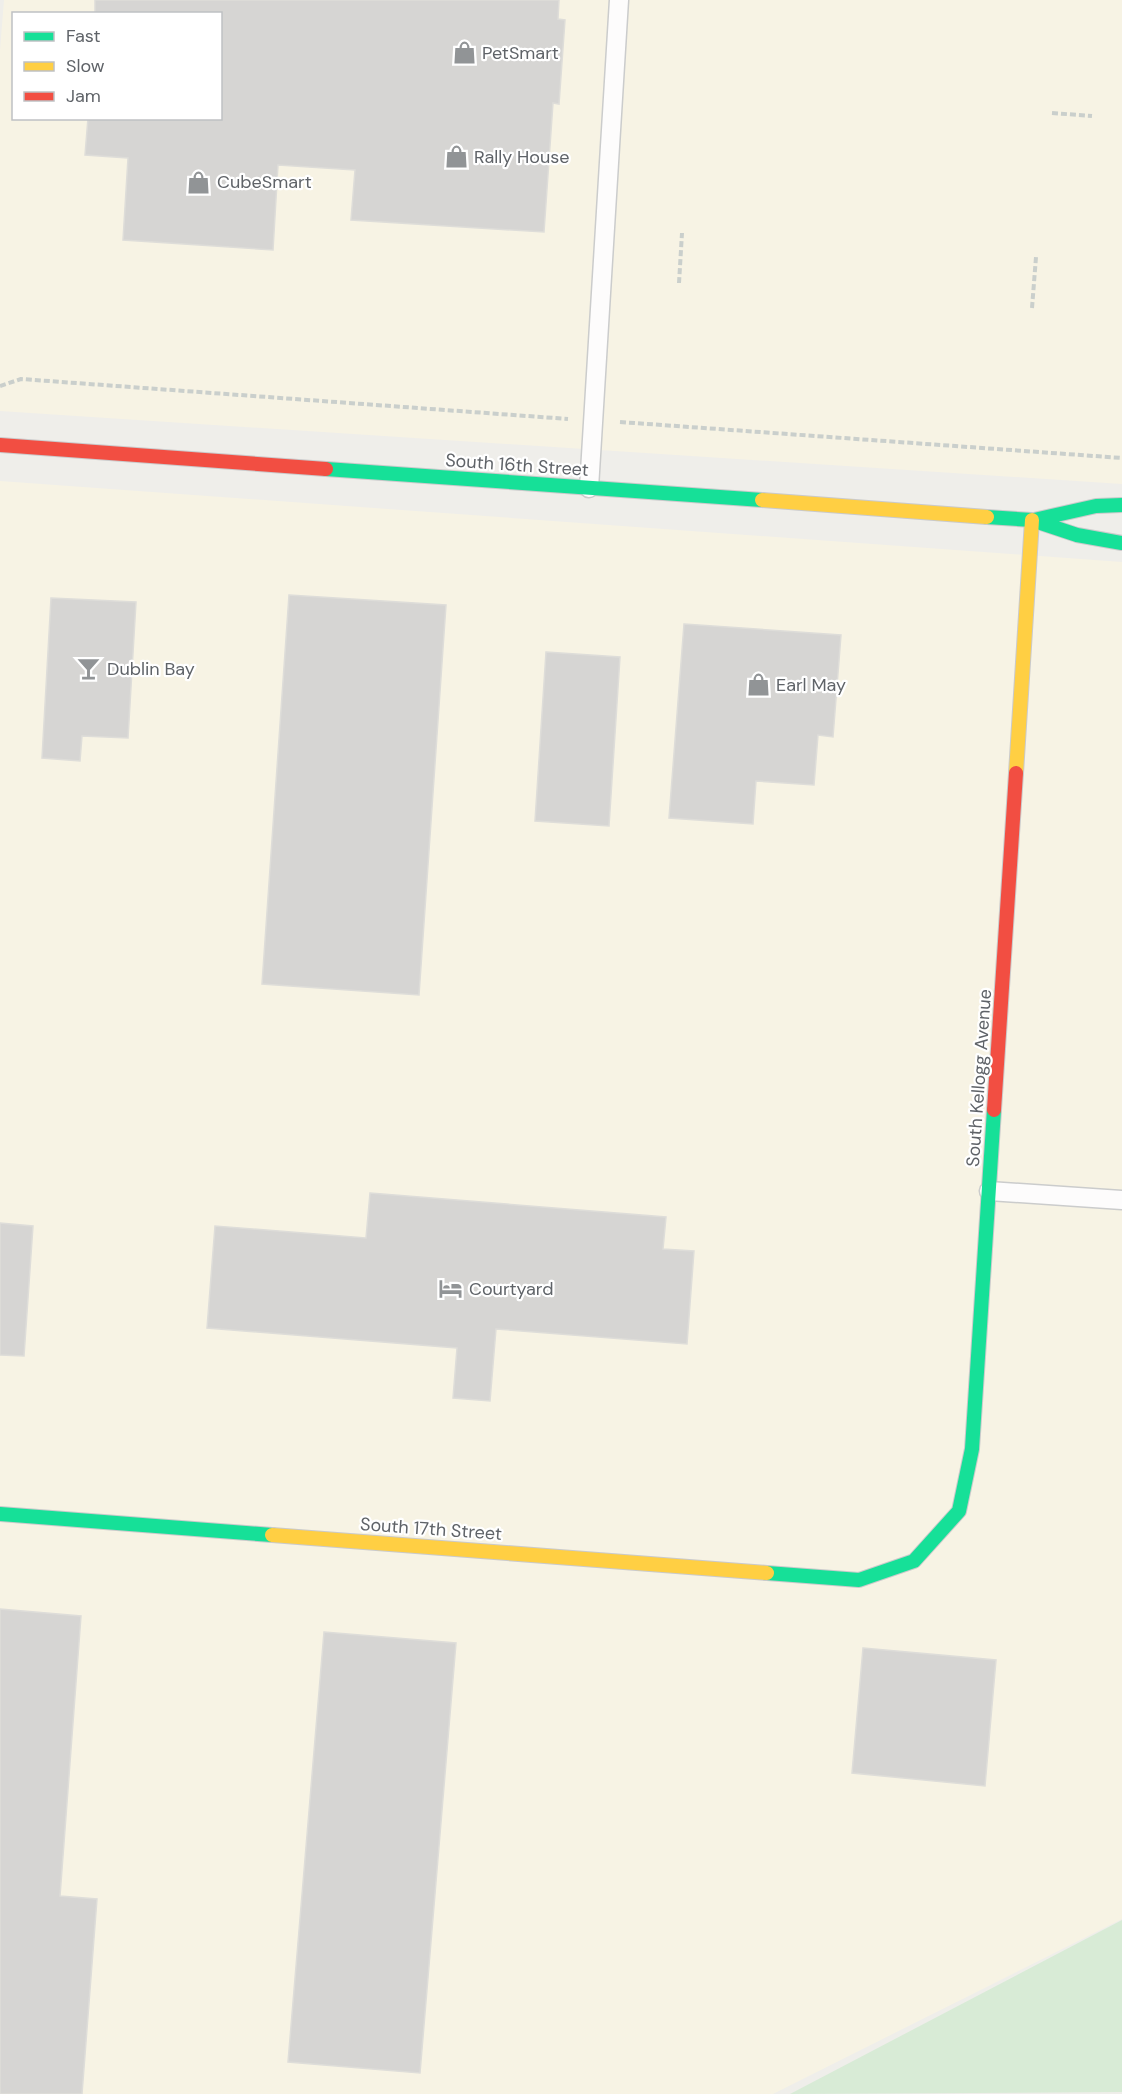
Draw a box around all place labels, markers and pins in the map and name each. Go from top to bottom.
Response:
shop icon: PetSmart [451,40,477,66]
place label: PetSmart [482,41,559,65]
shop icon: Rally House [443,144,469,170]
place label: Rally House [474,145,570,169]
shop icon: CubeSmart [186,169,212,195]
place label: CubeSmart [217,170,312,194]
bar icon: Dublin Bay [76,656,102,682]
place label: Dublin Bay [107,657,195,681]
shop icon: Earl May [745,672,771,698]
place label: Earl May [776,673,846,697]
hotel icon: Courtyard [438,1276,464,1302]
place label: Courtyard [469,1277,553,1301]

